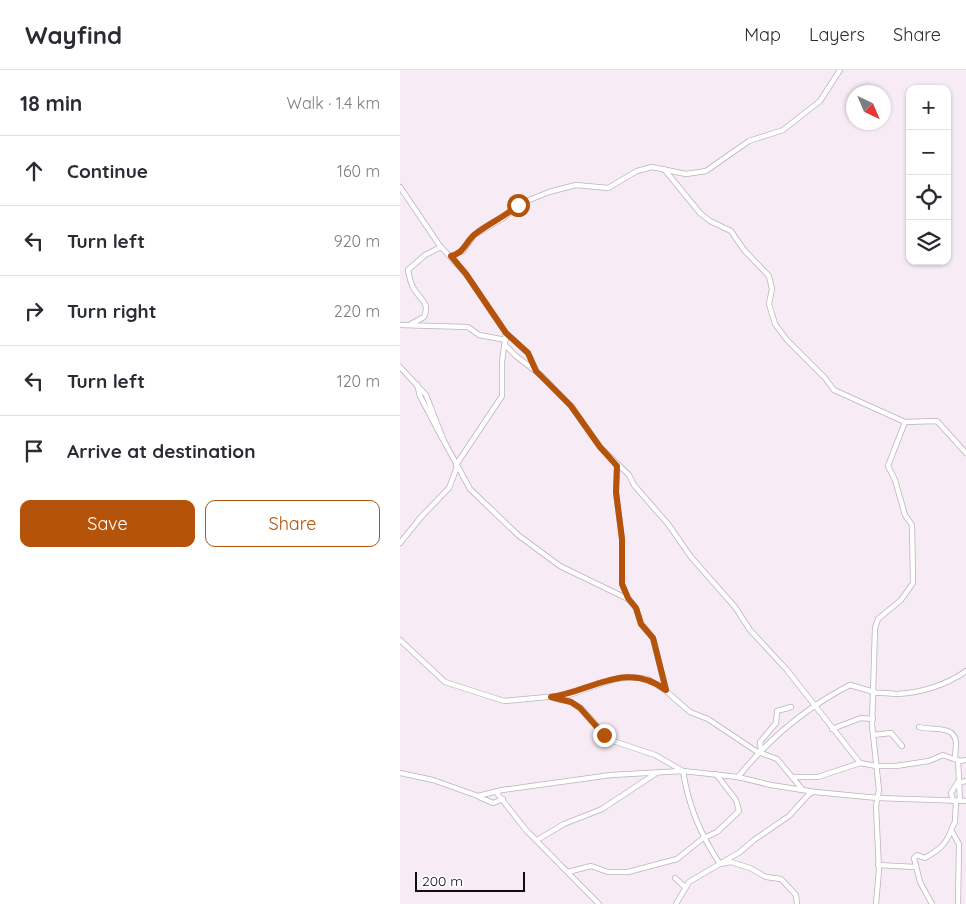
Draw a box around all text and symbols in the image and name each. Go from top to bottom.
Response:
text: Wayfind [25,20,122,50]
text: Map [744,23,781,46]
text: Layers [809,23,865,46]
text: Share [893,23,941,46]
north arrow [846,85,891,130]
map controls [906,85,951,265]
button: + [906,85,951,130]
text: 18 min [20,90,82,116]
text: Walk · 1.4 km [287,93,380,113]
button: − [906,130,951,175]
icon: ahead [20,157,48,185]
text: Continue [67,159,148,183]
text: 160 m [337,161,380,181]
button: locate [906,175,951,220]
route start [507,194,530,217]
button: layers [906,220,951,265]
icon: left [20,227,48,255]
text: Turn left [67,229,145,253]
text: 920 m [334,231,380,251]
icon: right [20,297,48,325]
text: Turn right [67,299,156,323]
text: 220 m [334,301,380,321]
icon: left [20,367,48,395]
text: Turn left [67,369,145,393]
text: 120 m [337,371,380,391]
icon: arrive [20,437,48,465]
text: Arrive at destination [67,439,256,463]
button: Save [20,500,195,547]
button: Share [205,500,380,547]
route end [593,724,616,747]
scale bar [415,869,525,892]
text: 200 m [422,872,463,890]

